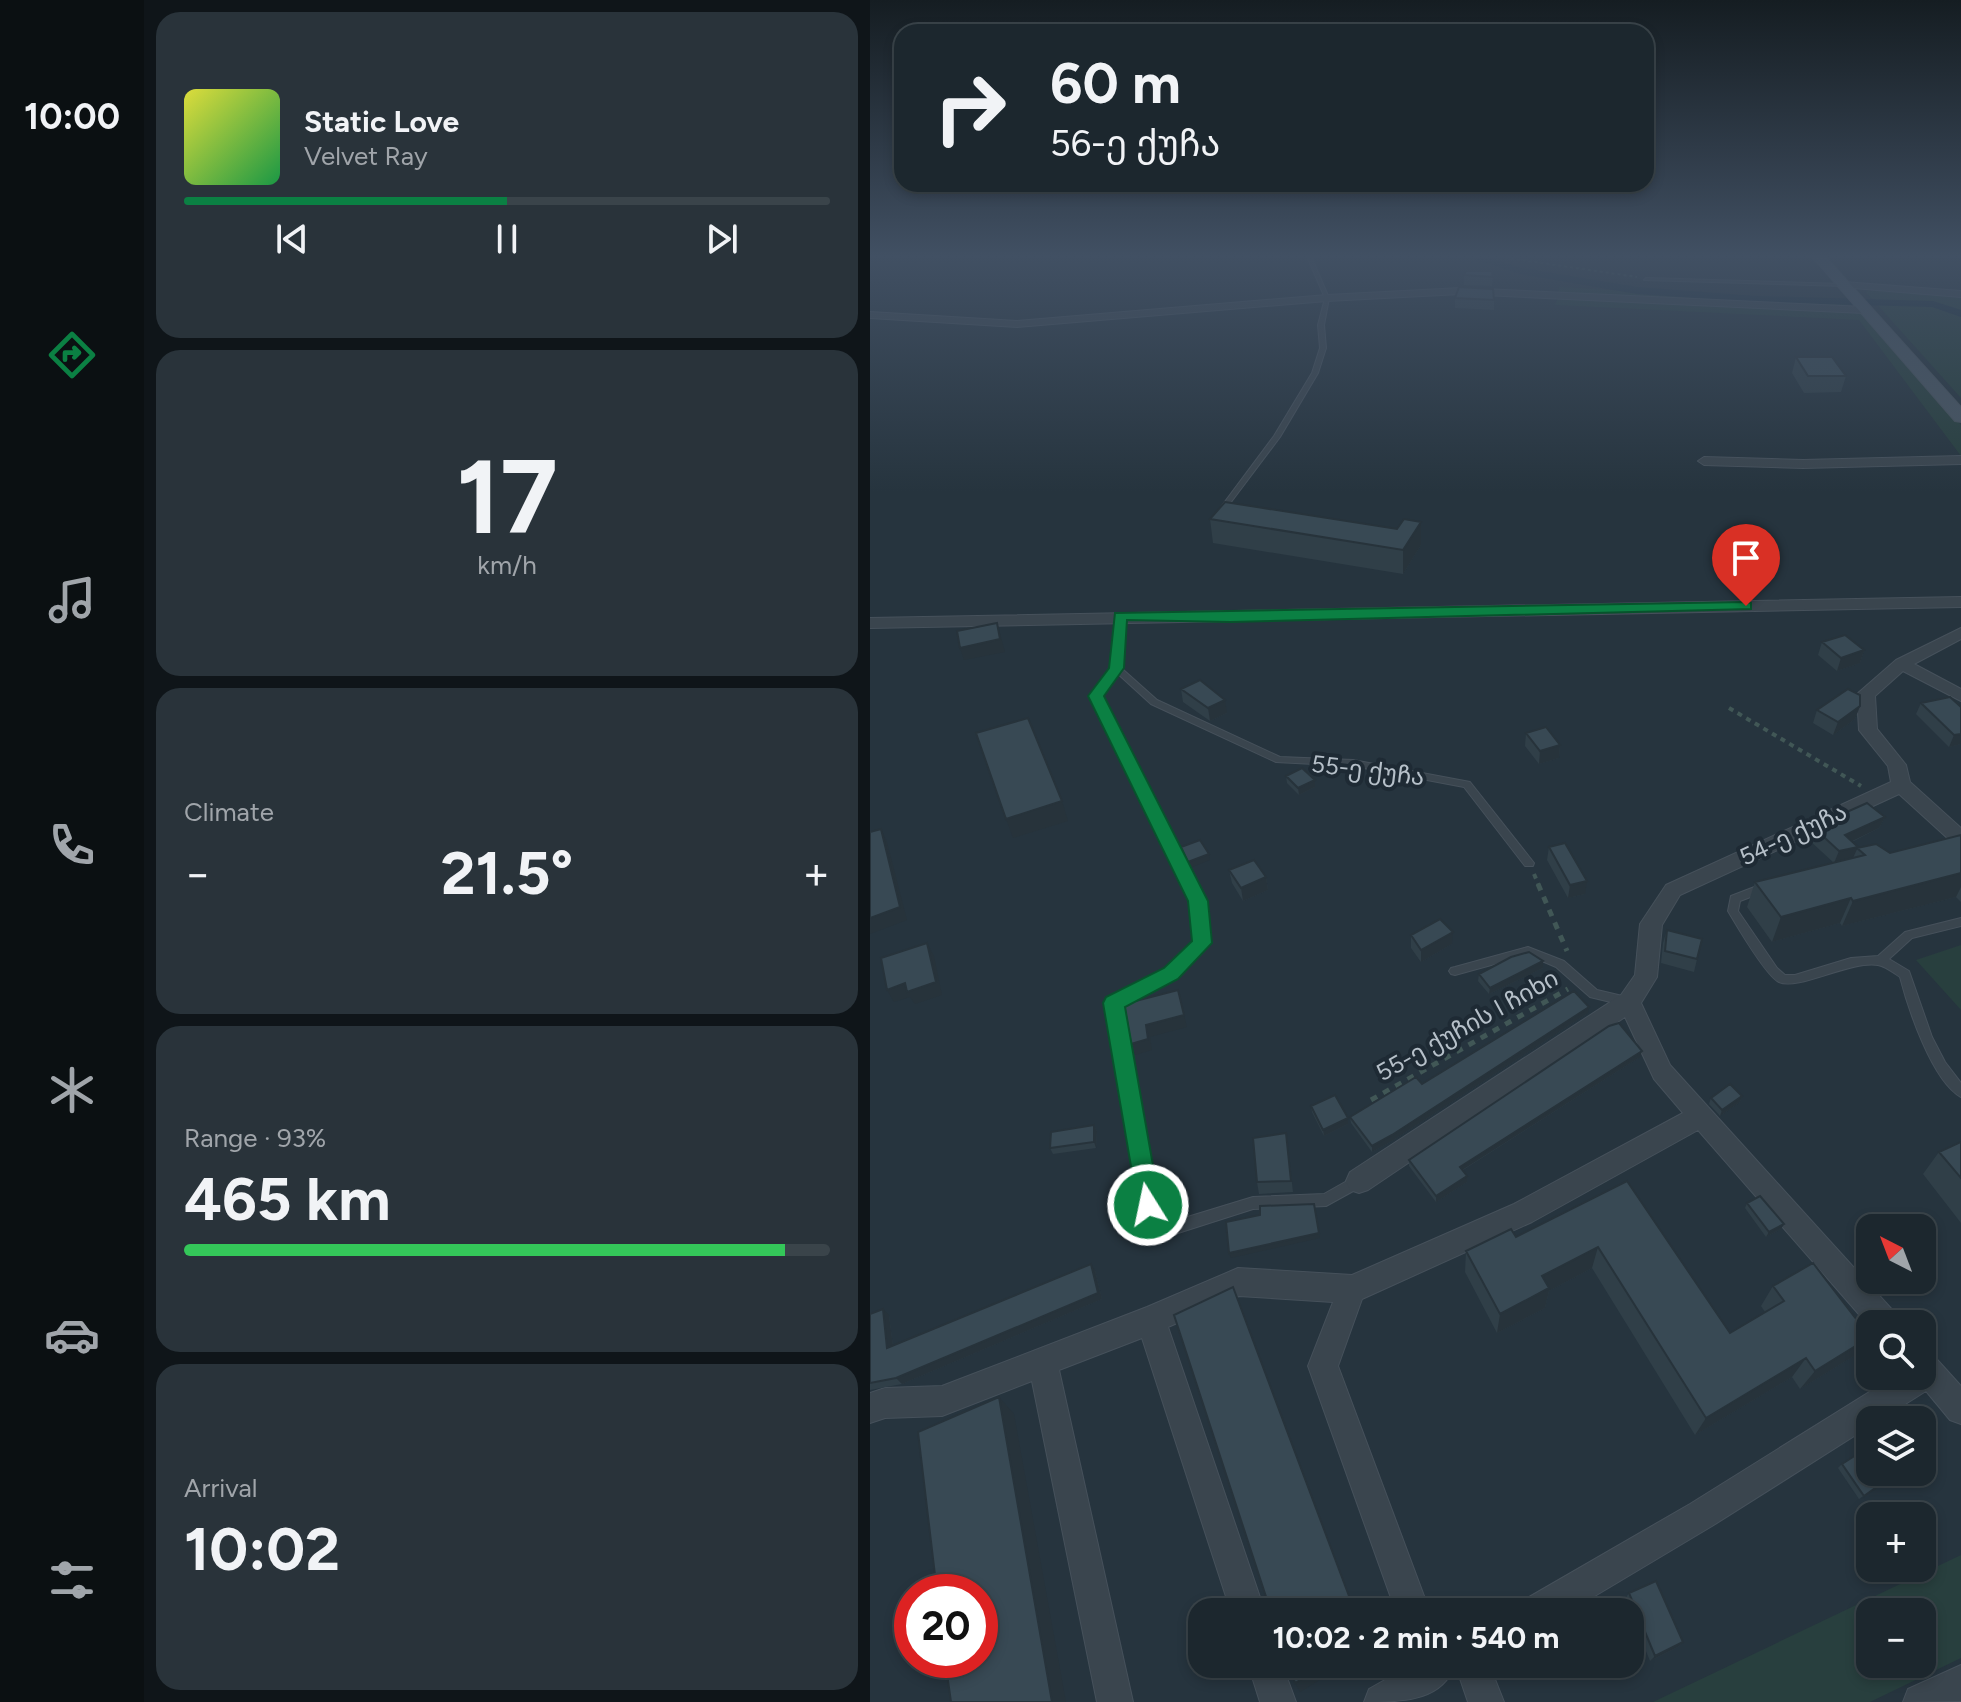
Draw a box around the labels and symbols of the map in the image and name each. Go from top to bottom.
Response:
pin [1712,524,1780,606]
street label: 55-ე ქუჩა [1310,749,1426,791]
street label: 54-ე ქუჩა [1735,797,1851,871]
street label: 55-ე ქუჩის I ჩიხი [1371,963,1563,1087]
position arrow [1106,1163,1190,1247]
north arrow [1856,1214,1936,1294]
speed limit sign: 20 [894,1574,998,1678]

